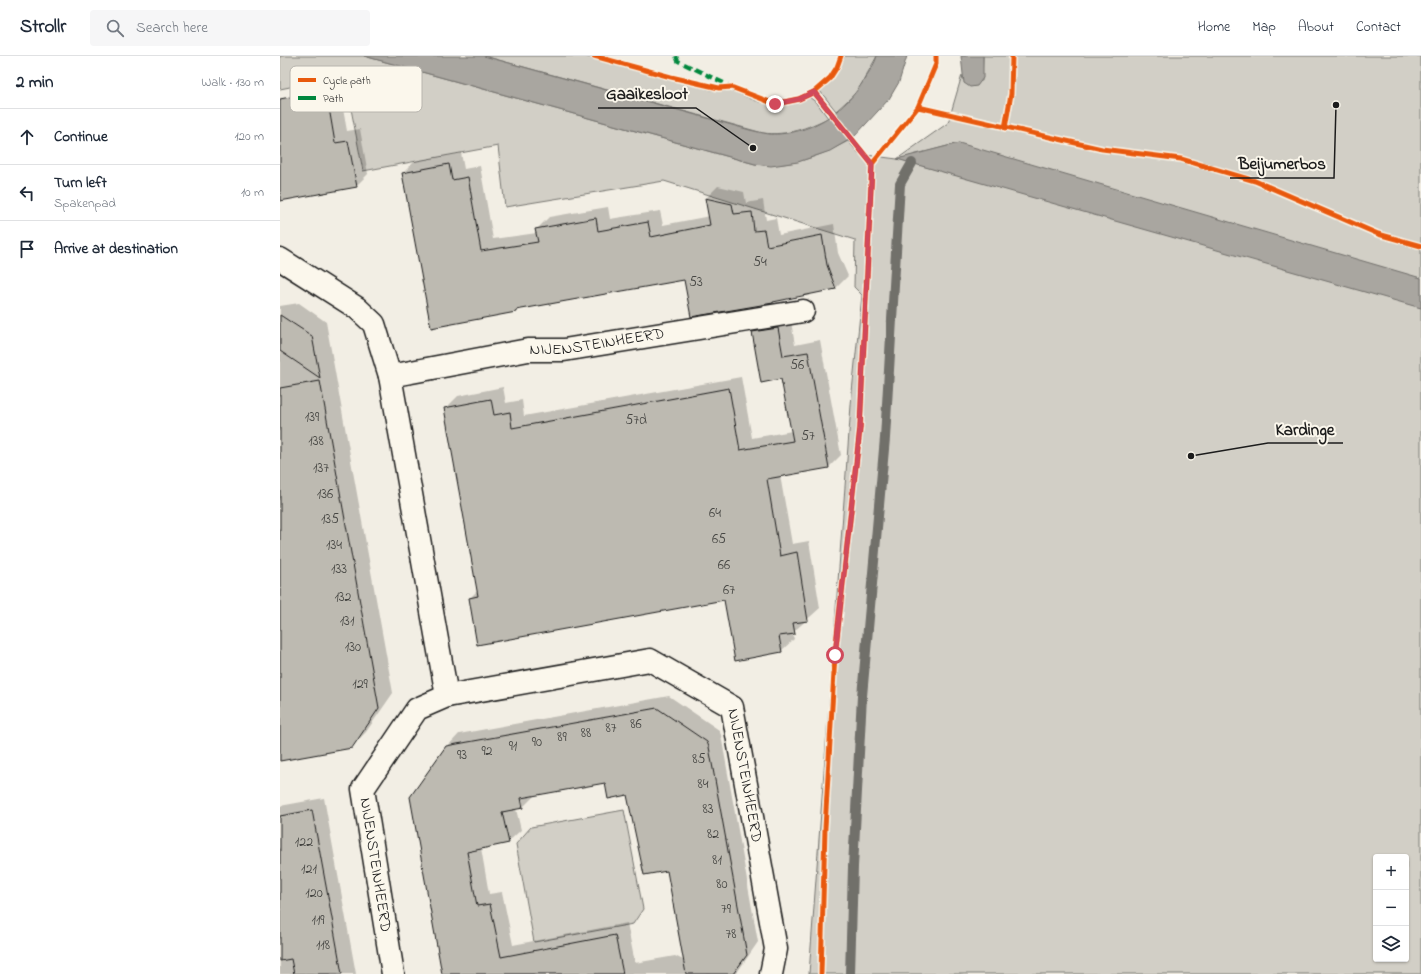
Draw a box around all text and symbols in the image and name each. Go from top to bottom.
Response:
search box [90,10,370,46]
text: Strollr [20,14,66,41]
icon: search [104,17,126,39]
text: Search here [136,17,208,39]
text: Home [1198,17,1230,38]
text: Map [1252,17,1276,38]
text: About [1298,17,1334,38]
text: Contact [1356,17,1401,38]
legend [290,66,422,112]
text: 2 min [16,70,53,95]
text: Walk · 130 m [201,73,264,92]
text: Cycle path [323,73,371,90]
callout: Gaaikesloot [598,79,696,108]
text: Gaaikesloot [606,82,688,107]
text: Path [323,91,344,107]
route end [766,95,784,113]
icon: ahead [16,126,38,148]
text: Continue [54,126,108,148]
text: 120 m [234,127,264,146]
callout: Beijumerbos [1230,149,1334,178]
text: Beijumerbos [1237,152,1326,177]
text: Turn left [54,172,107,194]
icon: left [16,182,38,204]
text: 10 m [241,183,264,202]
text: Spakenpad [54,194,116,213]
icon: arrive [16,238,38,260]
text: Arrive at destination [54,238,178,260]
house number: 54 [753,252,767,273]
house number: 53 [689,272,703,293]
street label: NIJENSTEINHEERD [530,322,666,362]
house number: 56 [790,355,804,376]
house number: 139 [305,407,320,428]
house number: 57d [625,410,647,431]
callout: Kardinge [1268,414,1343,443]
text: Kardinge [1276,418,1336,445]
house number: 57 [801,426,815,447]
house number: 138 [308,431,324,452]
house number: 137 [313,458,329,479]
house number: 136 [317,484,333,505]
house number: 64 [709,503,721,524]
house number: 135 [321,509,339,530]
house number: 65 [712,529,726,550]
house number: 134 [326,535,342,556]
house number: 66 [718,555,730,576]
house number: 133 [331,559,347,580]
house number: 67 [723,580,735,601]
house number: 132 [334,587,352,608]
house number: 131 [340,611,355,632]
house number: 130 [345,637,361,658]
route start [826,646,844,664]
house number: 129 [352,674,369,695]
street label: NIJENSTEINHEERD [720,707,768,845]
house number: 86 [630,714,642,735]
house number: 87 [605,718,617,739]
house number: 88 [581,723,591,744]
house number: 89 [557,727,568,748]
house number: 90 [532,732,542,753]
house number: 91 [509,736,518,757]
house number: 92 [481,741,493,762]
house number: 93 [457,745,467,766]
house number: 85 [692,749,706,770]
house number: 84 [697,774,709,795]
street label: NIJENSTEINHEERD [353,796,397,934]
house number: 83 [702,799,714,820]
house number: 82 [707,824,719,845]
house number: 122 [295,832,313,853]
house number: 81 [712,850,722,871]
map controls [1373,854,1409,962]
button: + [1373,854,1409,890]
house number: 121 [301,859,317,880]
house number: 80 [716,874,728,895]
house number: 120 [305,883,323,904]
button: − [1373,890,1409,926]
house number: 79 [721,899,732,920]
house number: 119 [311,910,325,931]
house number: 78 [725,924,737,945]
button: layers [1373,926,1409,962]
house number: 118 [316,935,330,956]

